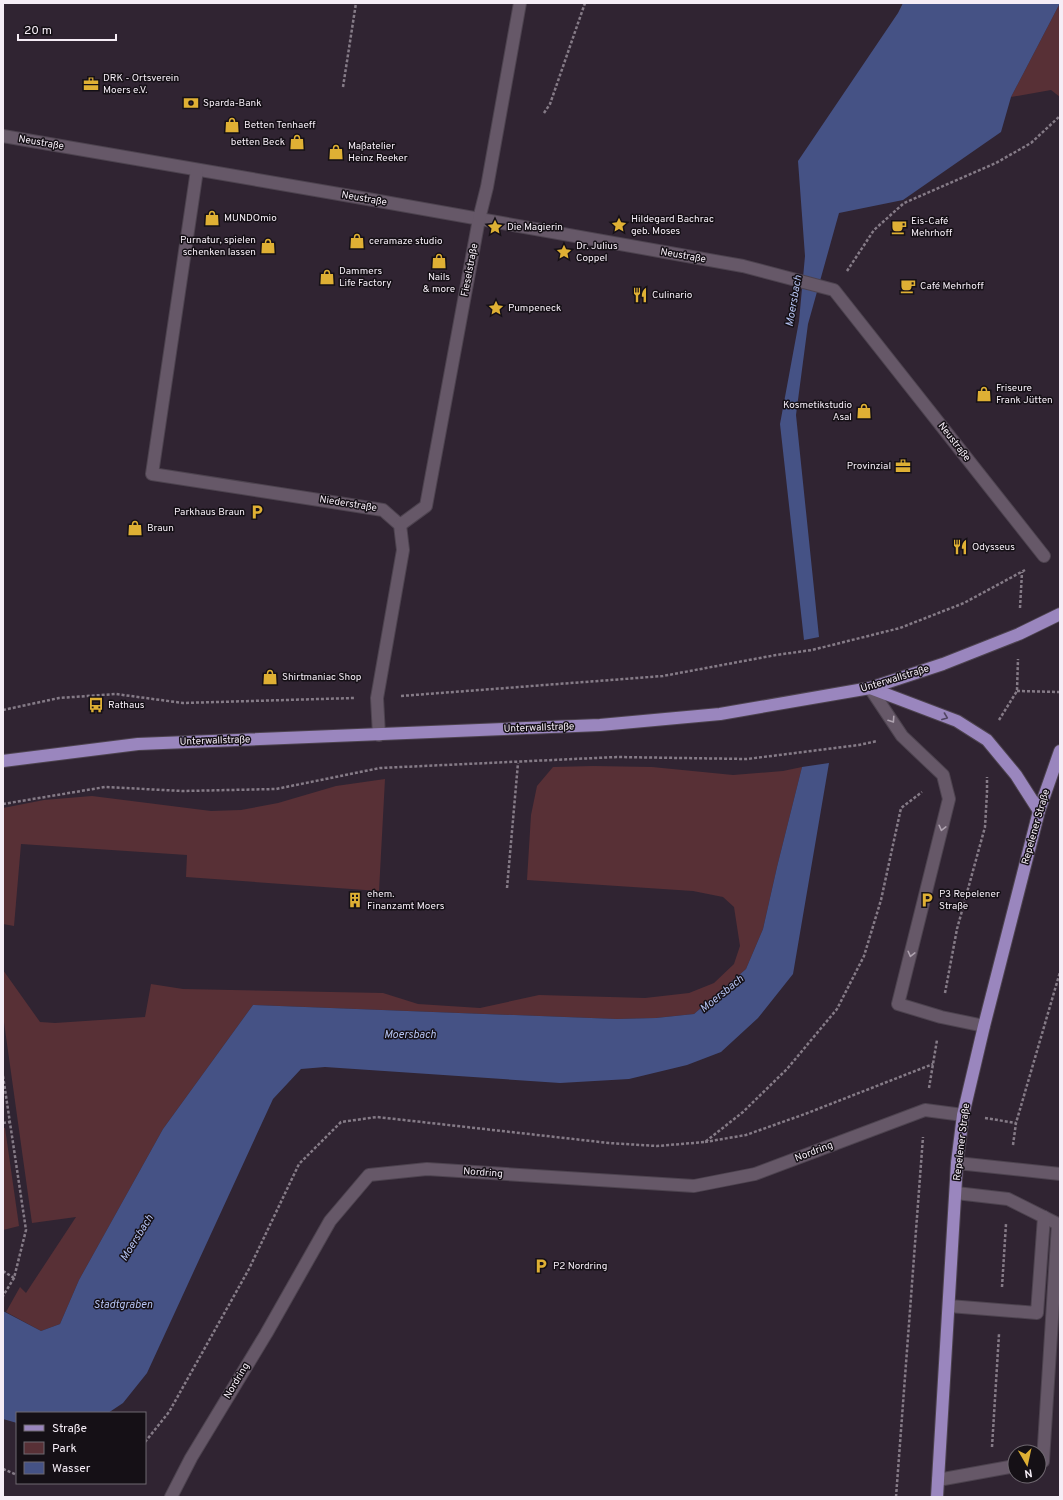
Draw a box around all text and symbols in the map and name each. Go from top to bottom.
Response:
scale bar [18,16,116,42]
text: 20 m [24,23,52,39]
place label: DRK - Ortsverein Moers e.V. [103,72,179,97]
office icon: DRK - Ortsverein Moers e.V. [82,75,100,93]
bank icon: Sparda-Bank [182,94,200,112]
place label: Sparda-Bank [203,97,262,110]
shop icon: Betten Tenhaeff [223,116,241,134]
place label: Betten Tenhaeff [244,119,316,132]
street label: Neustraße [17,133,65,153]
shop icon: betten Beck [288,133,306,151]
place label: betten Beck [231,136,285,149]
place label: Maßatelier Heinz Reeker [348,140,408,165]
shop icon: Maßatelier Heinz Reeker [327,143,345,161]
street label: Neustraße [340,189,388,209]
shop icon: MUNDOmio [203,209,221,227]
place label: MUNDOmio [224,212,277,225]
place label: Hildegard Bachrac geb. Moses [631,213,714,238]
place label: Eis-Café Mehrhoff [911,215,952,240]
place icon: Hildegard Bachrac geb. Moses [610,216,628,234]
place icon: Die Magierin [486,218,504,236]
cafe icon: Eis-Café Mehrhoff [890,218,908,236]
place label: Die Magierin [507,221,563,234]
shop icon: ceramaze studio [348,232,366,250]
place label: Purnatur, spielen schenken lassen [180,234,256,259]
place label: ceramaze studio [369,235,443,248]
shop icon: Purnatur, spielen schenken lassen [259,237,277,255]
place label: Dr. Julius Coppel [576,240,618,265]
street label: Fieselstraße [458,242,482,298]
place icon: Dr. Julius Coppel [555,243,573,261]
street label: Neustraße [659,246,707,266]
shop icon: Nails & more [430,252,448,270]
place label: Dammers Life Factory [339,265,392,290]
shop icon: Dammers Life Factory [318,268,336,286]
place label: Nails & more [423,271,455,296]
water label: Moersbach [783,274,805,328]
cafe icon: Café Mehrhoff [899,277,917,295]
place label: Café Mehrhoff [920,280,984,293]
restaurant icon: Culinario [631,286,649,304]
place label: Culinario [652,289,693,302]
place icon: Pumpeneck [487,299,505,317]
place label: Pumpeneck [508,302,561,315]
place label: Friseure Frank Jütten [996,382,1053,407]
shop icon: Friseure Frank Jütten [975,385,993,403]
place label: Kosmetikstudio Asal [783,399,852,424]
shop icon: Kosmetikstudio Asal [855,402,873,420]
street label: Neustraße [935,420,973,464]
office icon: Provinzial [894,457,912,475]
place label: Provinzial [847,460,891,473]
street label: Niederstraße [318,493,378,515]
parking icon: Parkhaus Braun [248,503,266,521]
place label: Parkhaus Braun [174,506,245,519]
shop icon: Braun [126,519,144,537]
place label: Braun [147,522,174,535]
restaurant icon: Odysseus [951,538,969,556]
place label: Odysseus [972,541,1015,554]
street label: Unterwallstraße [859,662,931,696]
shop icon: Shirtmaniac Shop [261,668,279,686]
place label: Shirtmaniac Shop [282,671,362,684]
bus stop icon: Rathaus [87,696,105,714]
place label: Rathaus [108,699,145,712]
one-way arrow [942,712,949,720]
one-way arrow [887,716,895,723]
street label: Unterwallstraße [503,720,575,736]
street label: Unterwallstraße [179,733,251,749]
street label: Repelener Straße [1019,788,1053,866]
one-way arrow [938,824,947,831]
place label: ehem. Finanzamt Moers [367,888,445,913]
place label: P3 Repelener Straße [939,888,1000,913]
building icon: ehem. Finanzamt Moers [346,891,364,909]
parking icon: P3 Repelener Straße [918,891,936,909]
one-way arrow [907,951,915,957]
water label: Moersbach [697,972,747,1016]
water label: Moersbach [384,1028,436,1042]
street label: Repelener Straße [951,1103,973,1181]
street label: Nordring [793,1139,835,1165]
street label: Nordring [463,1165,503,1181]
water label: Moersbach [117,1212,157,1264]
parking icon: P2 Nordring [532,1257,550,1275]
place label: P2 Nordring [553,1260,607,1273]
water label: Stadtgraben [94,1298,152,1312]
street label: Nordring [221,1361,253,1401]
legend [16,1412,146,1484]
text: Straße [52,1421,87,1437]
text: Park [52,1441,77,1457]
north arrow [1007,1444,1047,1484]
text: Wasser [52,1461,91,1477]
text: N [1023,1465,1033,1480]

